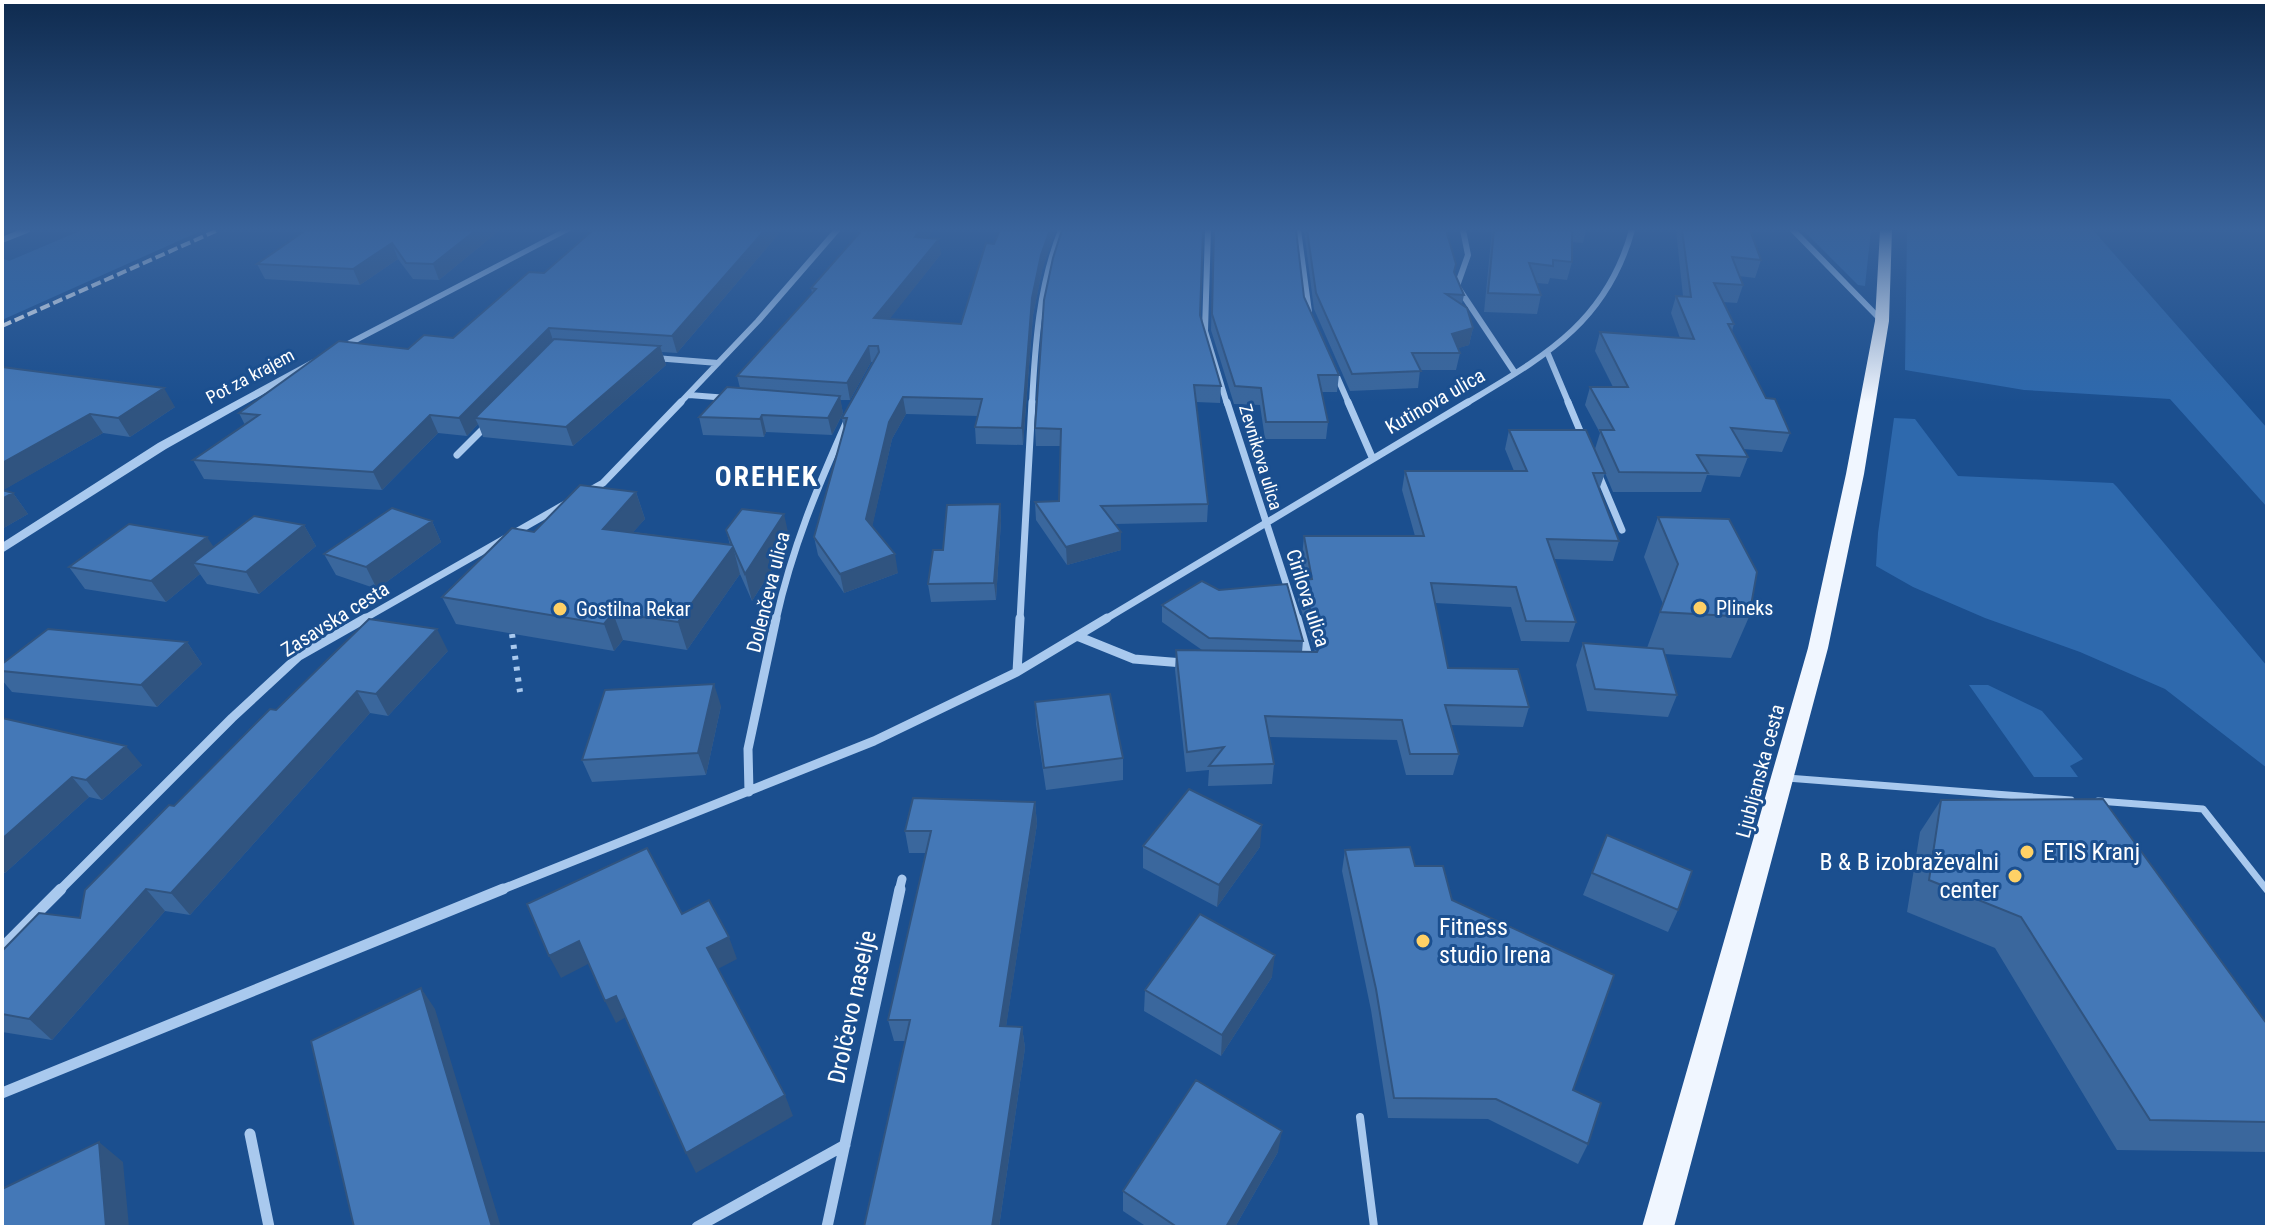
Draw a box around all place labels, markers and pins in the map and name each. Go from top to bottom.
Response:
place label: Plineks [1716,596,1773,620]
place label: Gostilna Rekar [576,597,691,621]
marker: Plineks [1691,599,1709,617]
marker: Gostilna Rekar [551,600,569,618]
place label: ETIS Kranj [2043,838,2140,866]
marker: ETIS Kranj [2018,843,2036,861]
place label: B & B izobraževalni center [1819,848,1999,904]
marker: B & B izobraževalni center [2006,867,2024,885]
place label: Fitness studio Irena [1439,913,1551,969]
marker: Fitness studio Irena [1414,932,1432,950]

